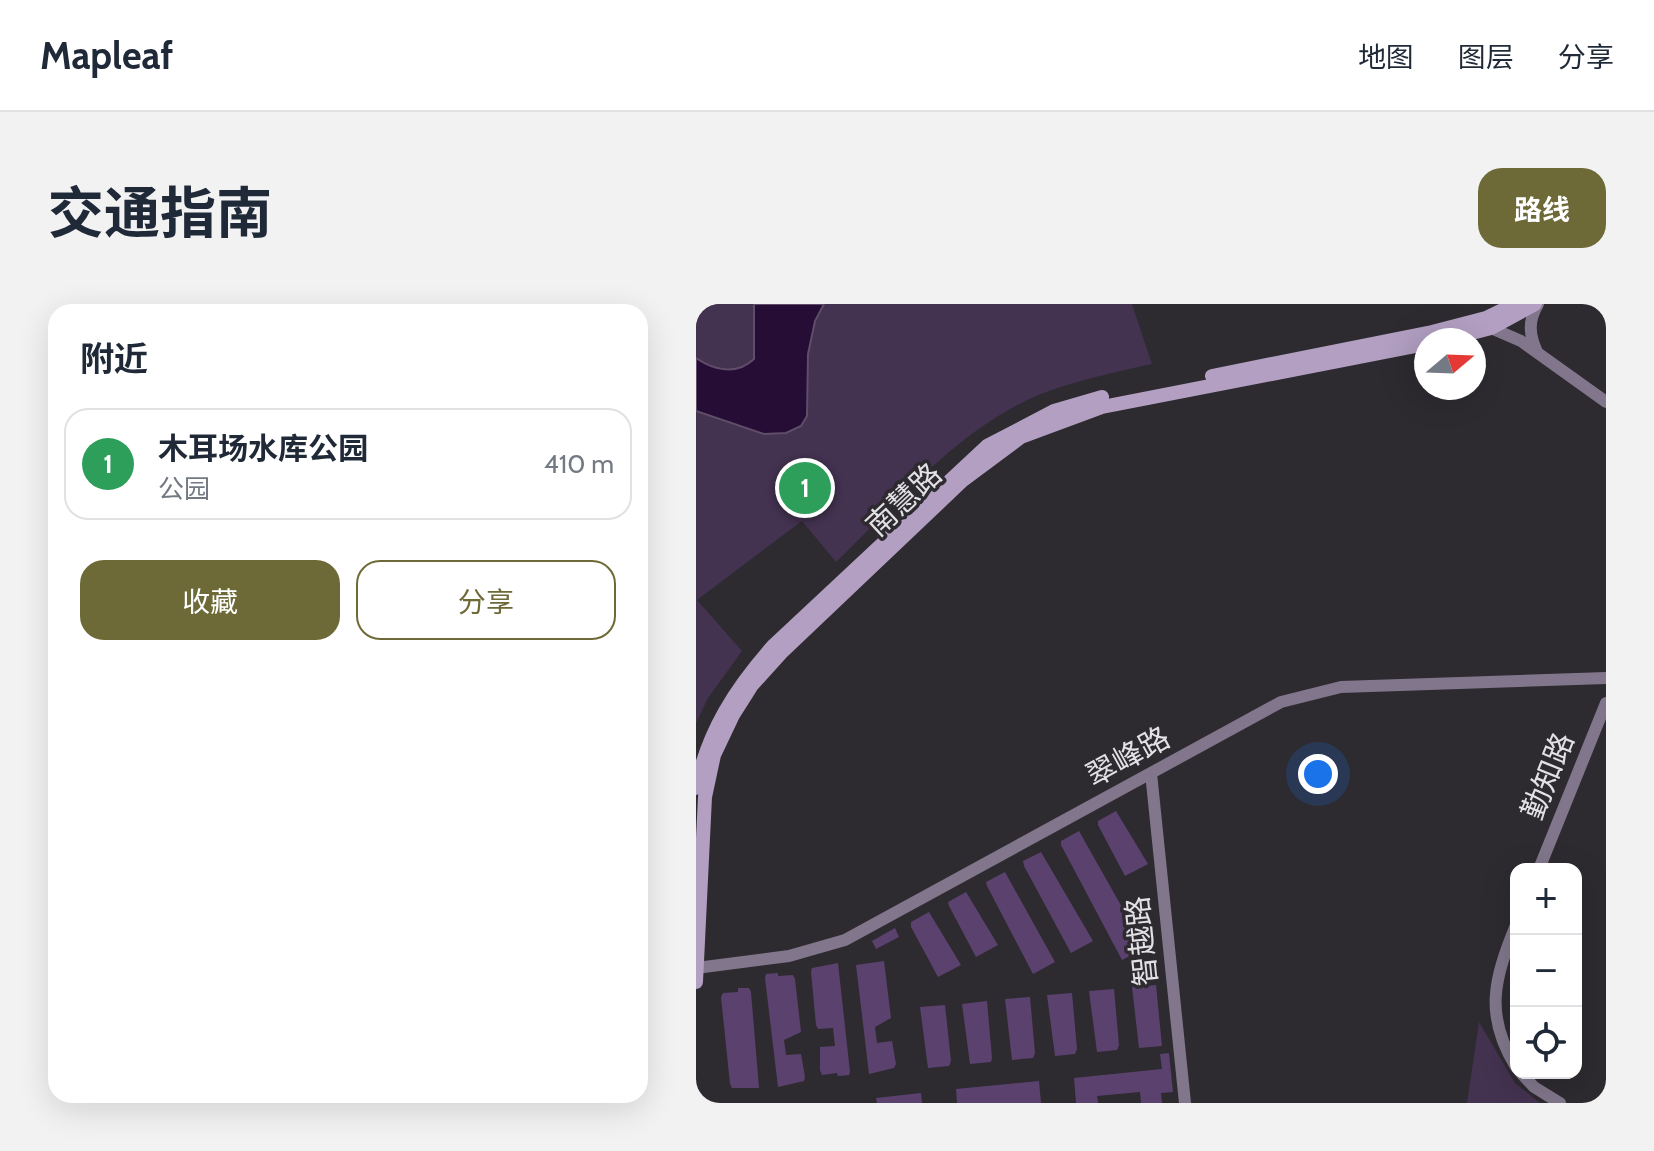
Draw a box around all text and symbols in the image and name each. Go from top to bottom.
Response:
text: Mapleaf [40,32,173,79]
text: 地图 [1358,40,1414,74]
text: 图层 [1458,40,1514,74]
text: 分享 [1558,40,1614,74]
button: 路线 [1478,168,1606,248]
text: 交通指南 [48,179,272,247]
north arrow [1414,328,1486,400]
text: 附近 [80,338,148,380]
text: 木耳场水库公园 [158,430,368,467]
text: 1 [103,448,113,480]
text: 410 m [544,448,614,480]
street label: 南慧路 [858,455,949,544]
pin: 1 [779,458,831,518]
text: 公园 [158,473,210,505]
button: 收藏 [80,560,340,640]
button: 分享 [356,560,616,640]
street label: 翠峰路 [1079,719,1176,795]
street label: 勤知路 [1514,727,1582,824]
your location [1298,754,1338,794]
map controls [1510,863,1582,1079]
button: + [1510,863,1582,935]
street label: 智越路 [1118,894,1165,988]
button: − [1510,935,1582,1007]
button: locate [1510,1007,1582,1079]

